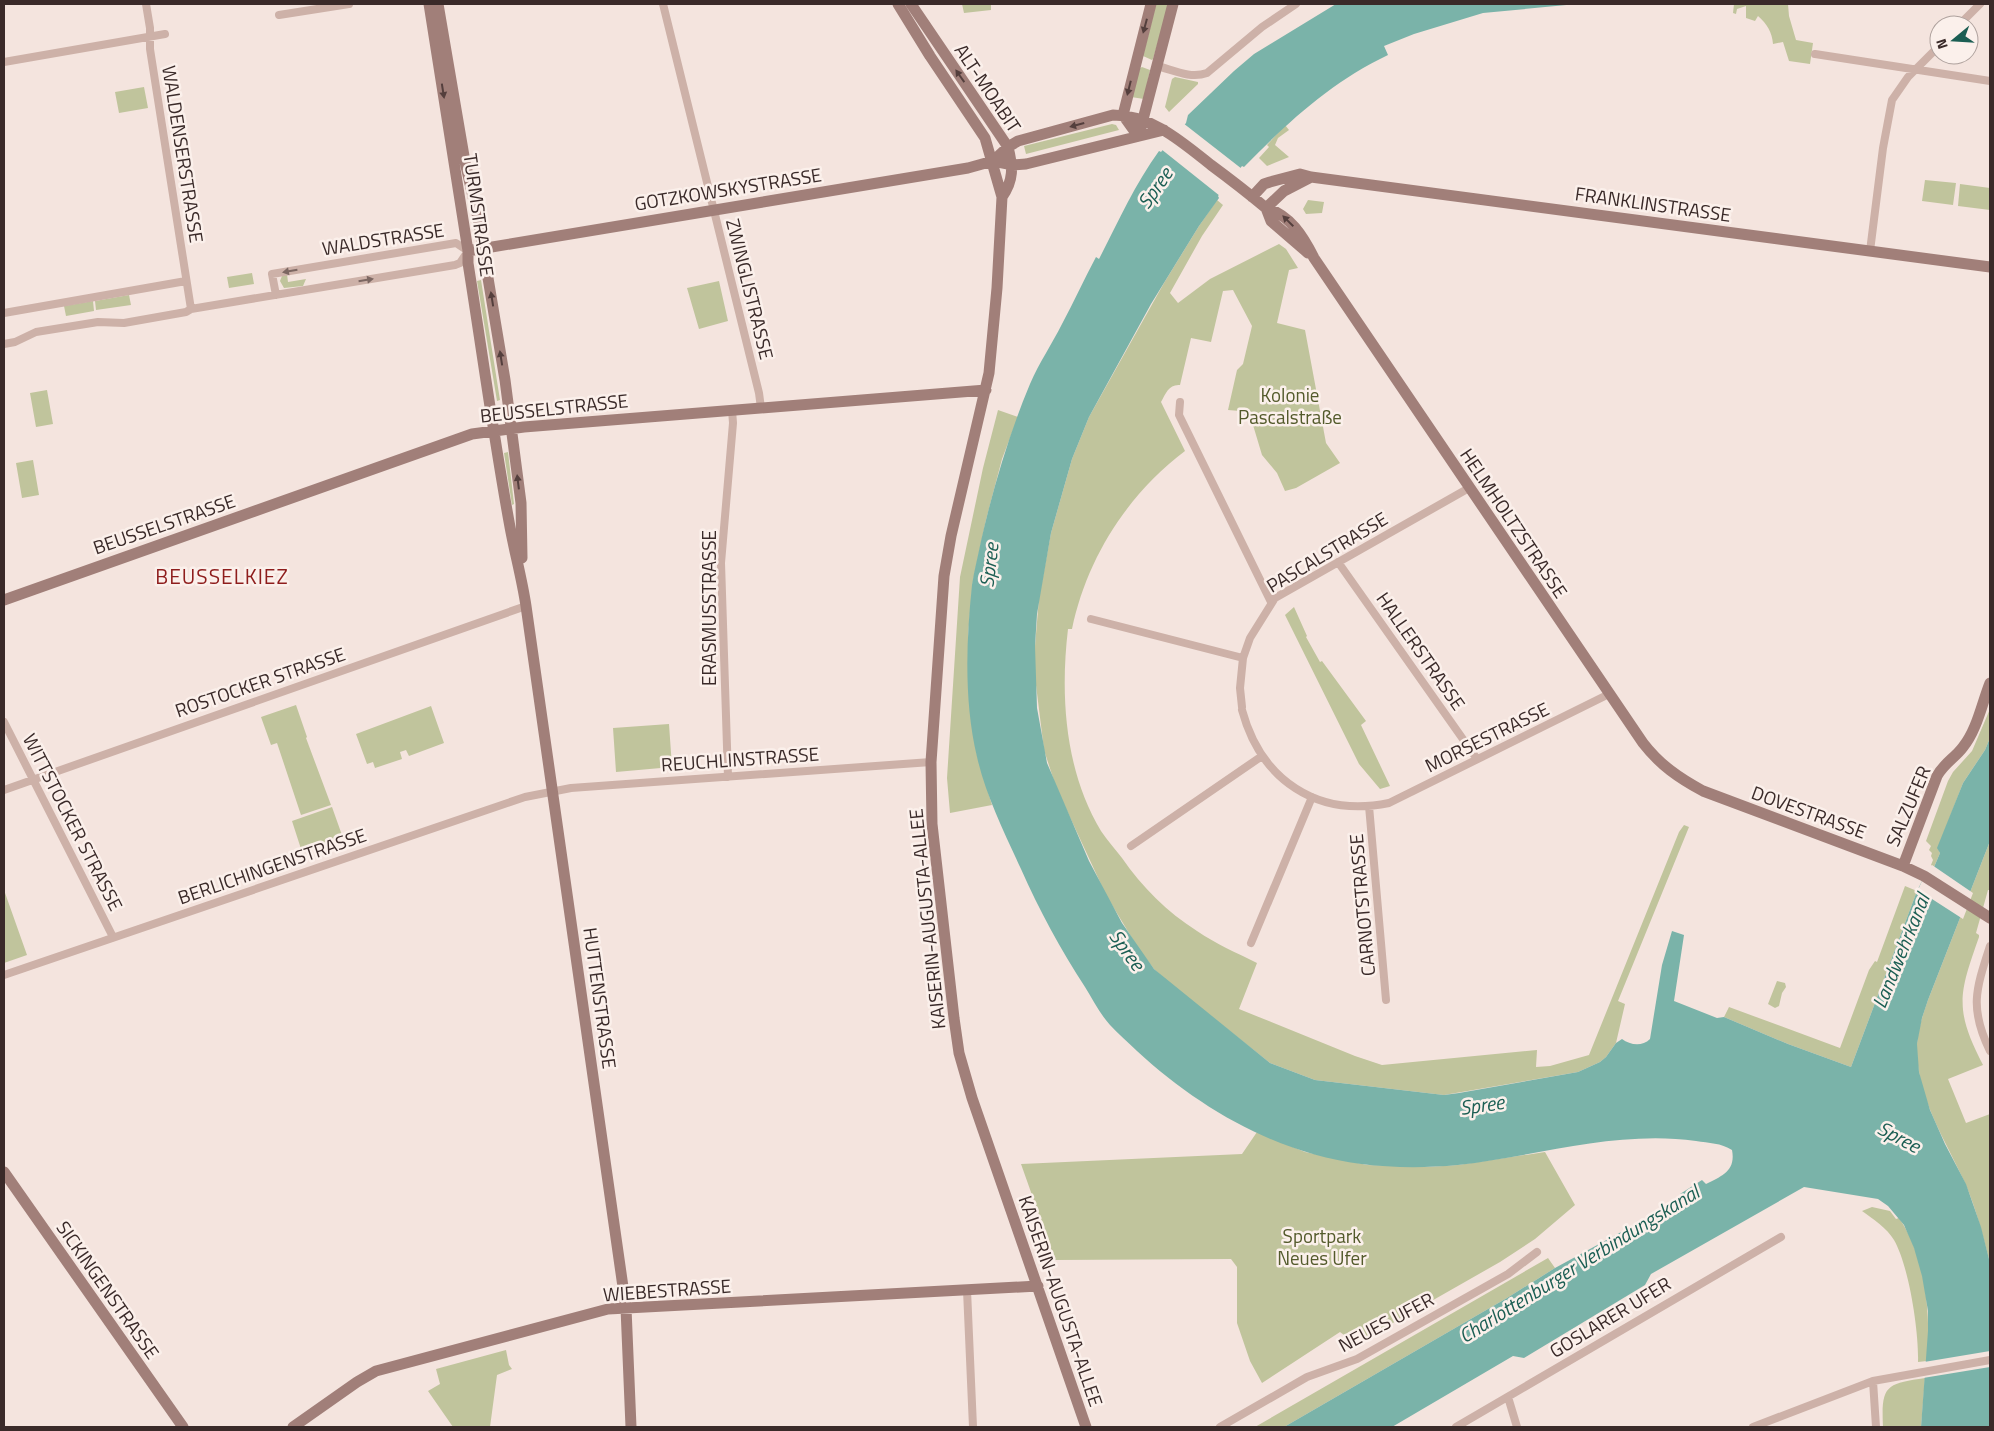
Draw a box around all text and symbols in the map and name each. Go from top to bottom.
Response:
north arrow [1929,15,1979,65]
one-way arrow [1140,19,1148,34]
text: N [1930,36,1953,52]
street label: ALT-MOABIT [948,37,1029,138]
street label: WALDENSERSTRASSE [155,63,212,245]
one-way arrow [955,69,965,82]
one-way arrow [1125,80,1133,95]
one-way arrow [439,83,447,99]
one-way arrow [1070,121,1085,129]
street label: TURMSTRASSE [457,151,502,278]
street label: GOTZKOWSKYSTRASSE [632,159,824,218]
water label: Spree [1129,159,1181,215]
street label: FRANKLINSTRASSE [1573,178,1733,229]
street label: WALDSTRASSE [320,215,446,262]
street label: ZWINGLISTRASSE [719,215,782,362]
one-way arrow [1282,215,1294,227]
one-way arrow [282,267,298,275]
one-way arrow [359,276,375,284]
one-way arrow [487,291,495,307]
one-way arrow [497,350,505,366]
park label: Kolonie Pascalstraße [1238,380,1342,431]
street label: BEUSSELSTRASSE [478,385,629,430]
street label: HELMHOLTZSTRASSE [1453,442,1575,604]
one-way arrow [514,473,522,489]
street label: BEUSSELSTRASSE [89,486,239,561]
street label: PASCALSTRASSE [1261,504,1393,599]
street label: ERASMUSSTRASSE [694,530,723,686]
water label: Spree [970,539,1007,589]
district label: BEUSSELKIEZ [155,560,289,592]
street label: HALLERSTRASSE [1370,586,1473,716]
street label: ROSTOCKER STRASSE [171,639,349,724]
street label: MORSESTRASSE [1420,694,1554,779]
street label: WITTSTOCKER STRASSE [16,728,131,916]
street label: REUCHLINSTRASSE [660,739,820,778]
street label: SALZUFER [1878,761,1938,851]
street label: DOVESTRASSE [1748,777,1871,846]
street label: KAISERIN-AUGUSTA-ALLEE [901,807,953,1031]
street label: BERLICHINGENSTRASSE [174,820,370,911]
street label: CARNOTSTRASSE [1341,833,1382,977]
water label: Landwehrkanal [1863,886,1939,1013]
water label: Spree [1102,923,1154,978]
street label: HUTTENSTRASSE [576,925,625,1071]
water label: Spree [1458,1086,1508,1123]
water label: Spree [1872,1112,1928,1162]
water label: Charlottenburger Verbindungskanal [1452,1175,1707,1351]
street label: KAISERIN-AUGUSTA-ALLEE [1012,1191,1111,1410]
street label: SICKINGENSTRASSE [50,1215,167,1365]
park label: Sportpark Neues Ufer [1277,1221,1367,1272]
street label: GOSLARER UFER [1543,1269,1676,1364]
street label: WIEBESTRASSE [602,1271,732,1308]
street label: NEUES UFER [1333,1284,1439,1359]

